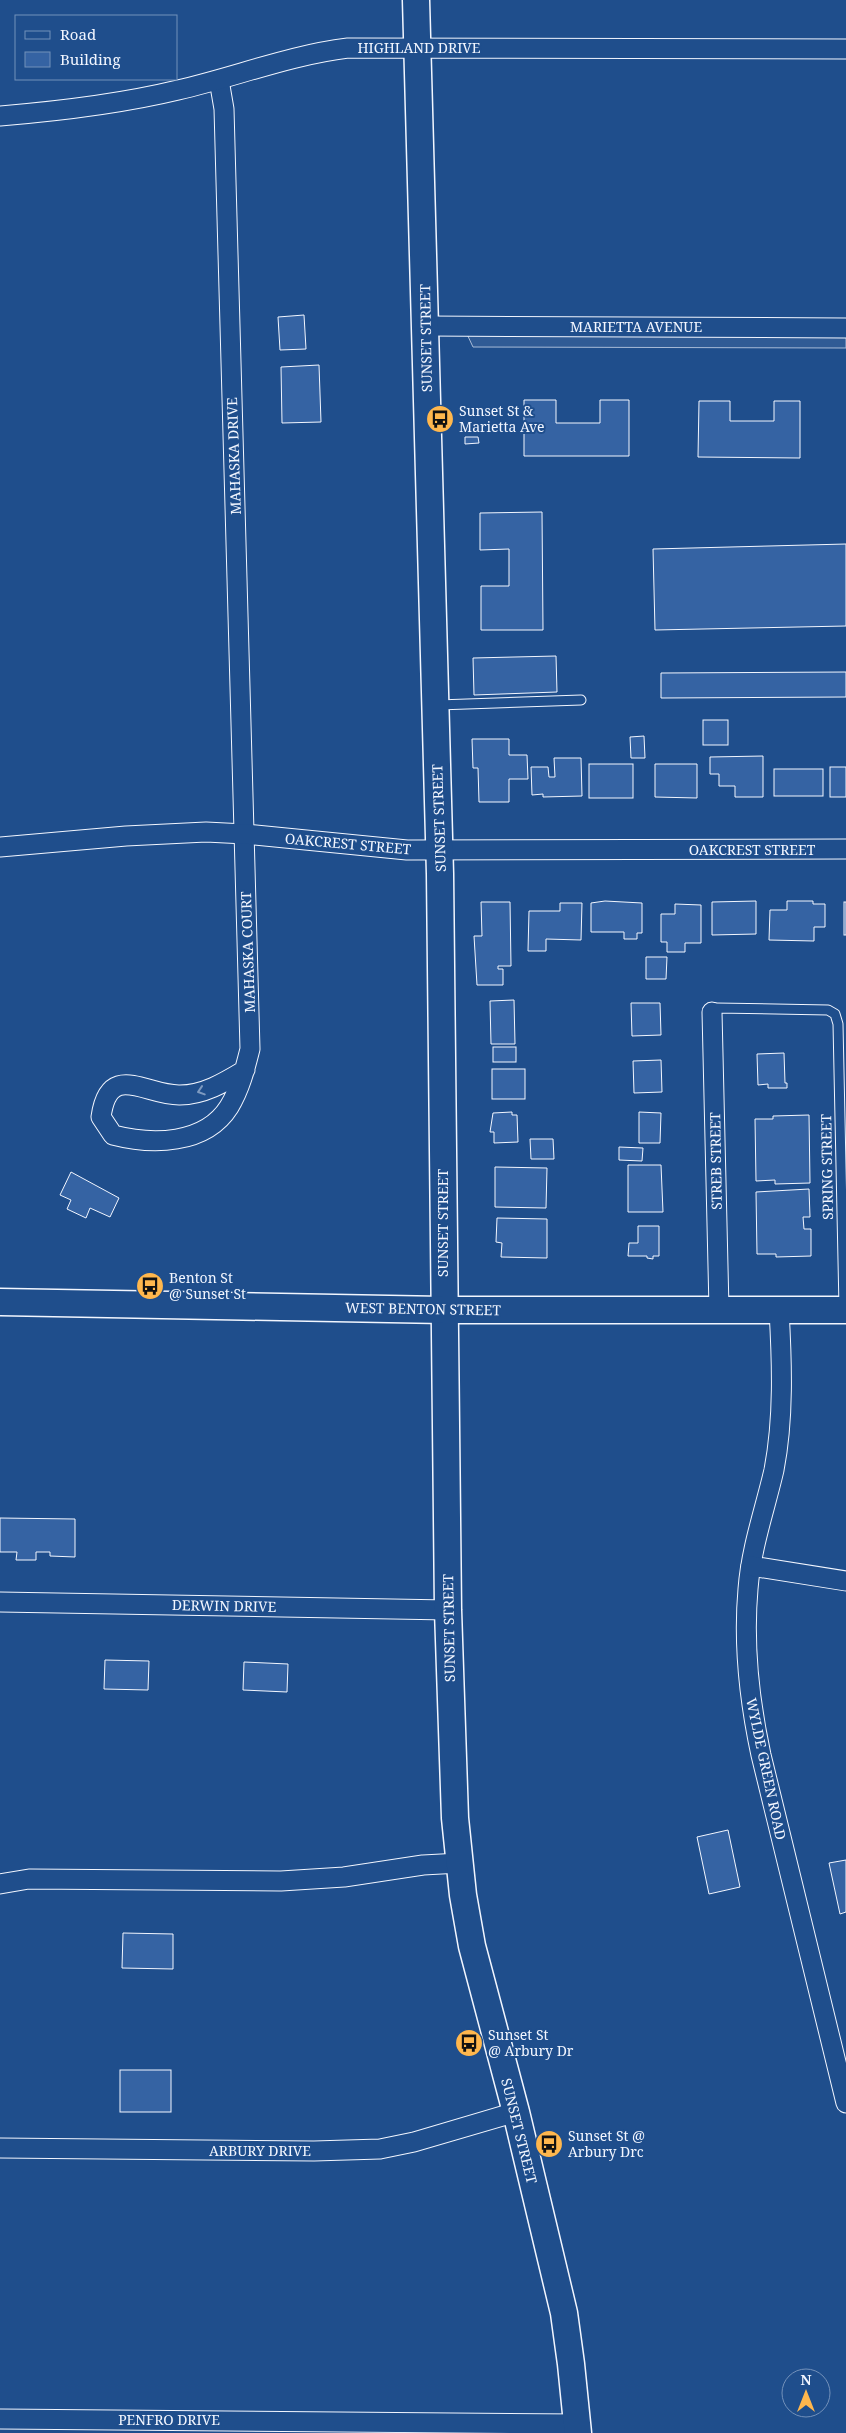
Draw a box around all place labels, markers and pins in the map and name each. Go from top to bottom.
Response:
place label: Sunset St & Marietta Ave [459,401,545,436]
bus stop icon: Sunset St & Marietta Ave [425,404,455,434]
place label: Benton St @ Sunset St [169,1268,246,1303]
bus stop icon: Benton St @ Sunset St [135,1271,165,1301]
place label: Sunset St @ Arbury Dr [488,2025,574,2060]
bus stop icon: Sunset St @ Arbury Dr [454,2028,484,2058]
place label: Sunset St @ Arbury Drc [568,2126,645,2161]
bus stop icon: Sunset St @ Arbury Drc [534,2129,564,2159]

